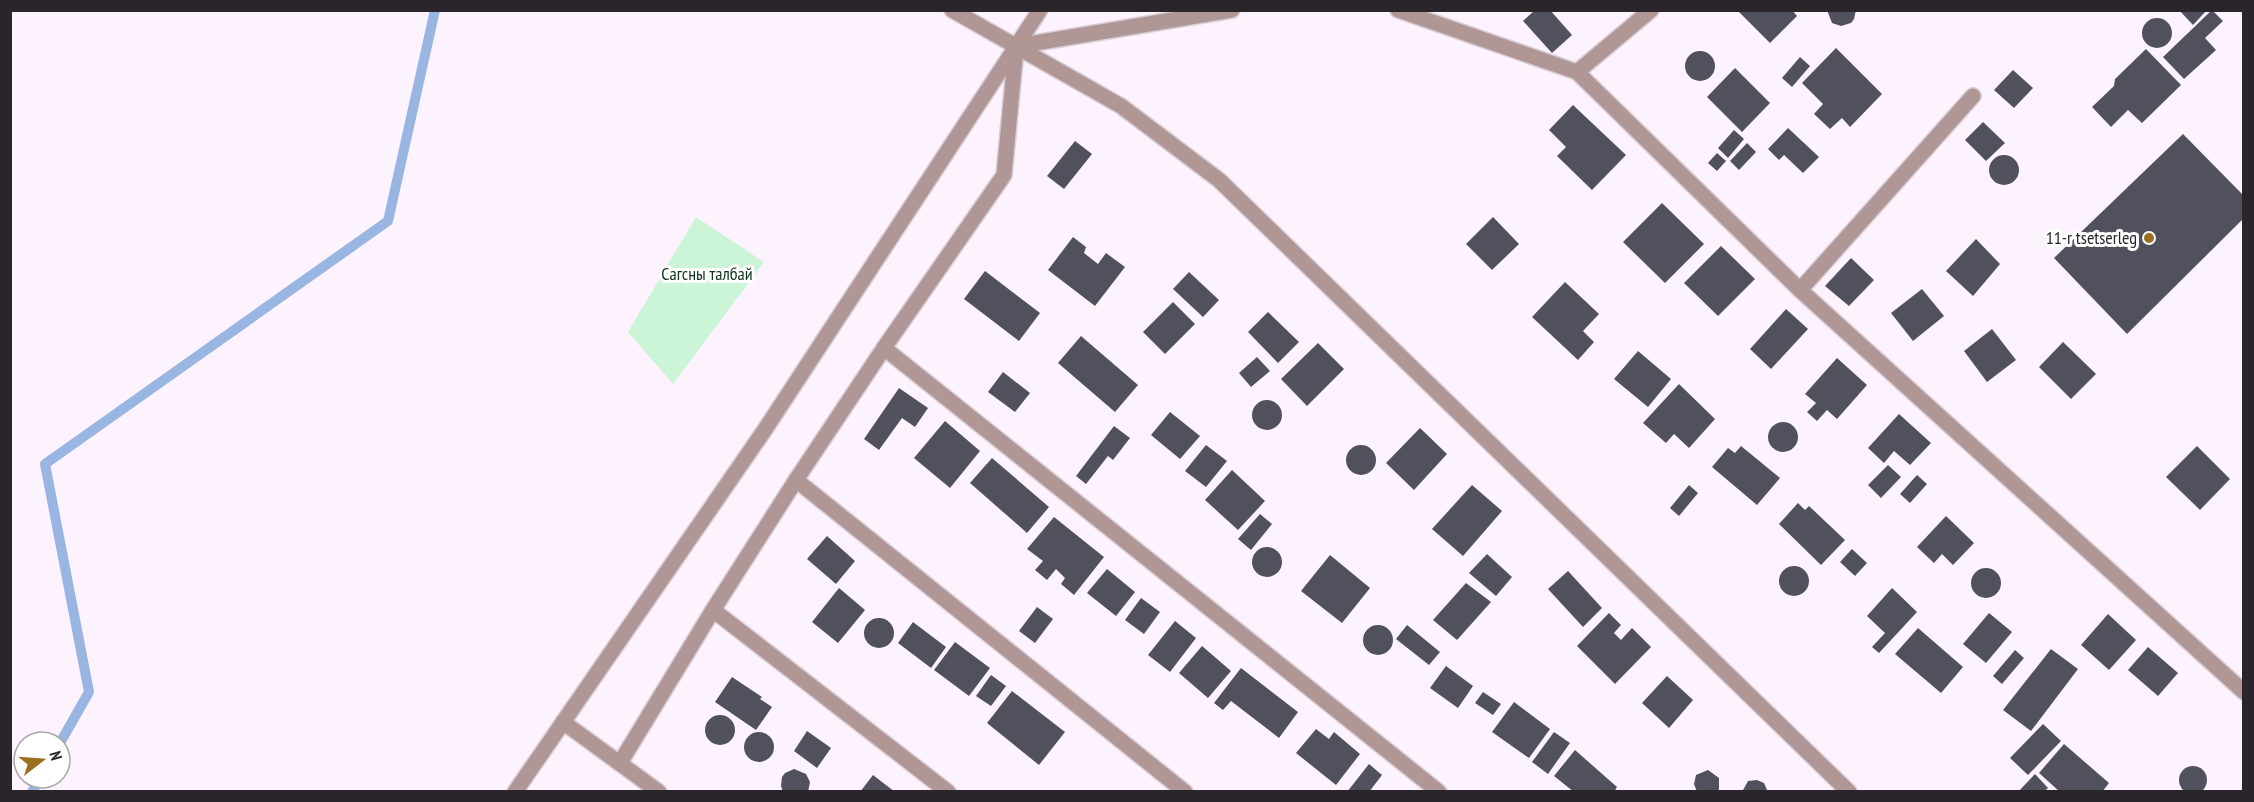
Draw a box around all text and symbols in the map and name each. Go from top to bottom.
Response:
place label: 11-r tsetserleg [2046,226,2137,249]
marker: 11-r tsetserleg [2142,231,2156,245]
park label: Сагсны талбай [661,262,753,285]
north arrow [12,730,72,790]
text: N [46,749,67,763]

